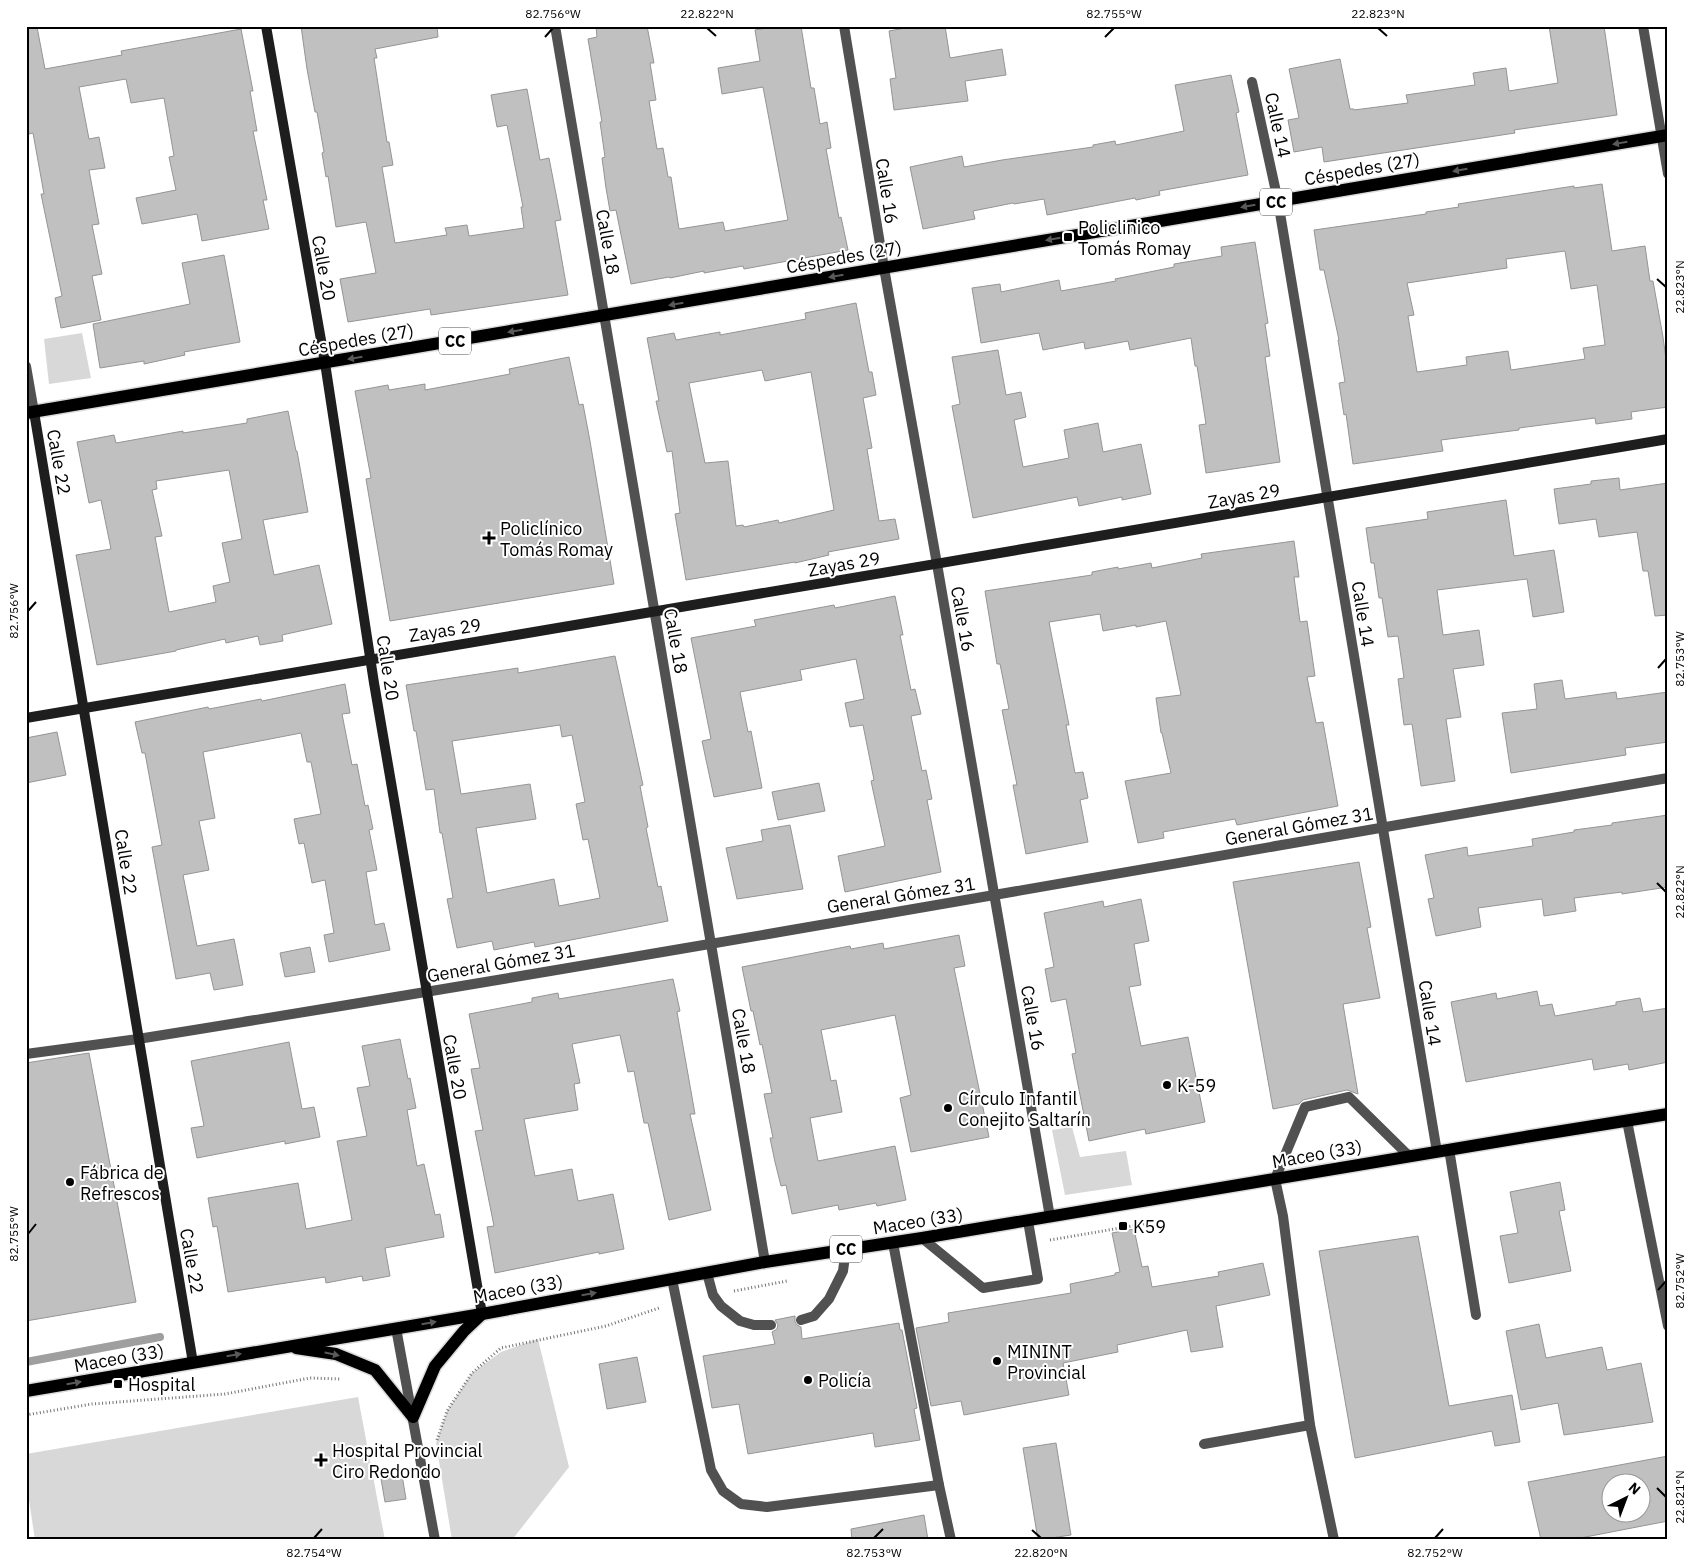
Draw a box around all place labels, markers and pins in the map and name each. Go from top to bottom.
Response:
place label: Policlinico Tomás Romay [1078,216,1191,260]
marker: Policlinico Tomás Romay [1062,231,1074,243]
place label: Policlínico Tomás Romay [500,517,613,561]
marker: Policlínico Tomás Romay [482,531,496,545]
place label: K-59 [1177,1074,1216,1097]
marker: K-59 [1161,1079,1173,1091]
place label: Círculo Infantil Conejito Saltarín [958,1087,1091,1131]
marker: Círculo Infantil Conejito Saltarín [942,1102,954,1114]
place label: Fábrica de Refrescos [80,1161,164,1205]
marker: Fábrica de Refrescos [64,1176,76,1188]
place label: K59 [1133,1215,1166,1238]
marker: K59 [1117,1220,1129,1232]
place label: MININT Provincial [1007,1340,1086,1384]
marker: MININT Provincial [991,1355,1003,1367]
place label: Policía [818,1369,872,1392]
place label: Hospital [128,1373,195,1396]
marker: Policía [802,1374,814,1386]
marker: Hospital [112,1378,124,1390]
place label: Hospital Provincial Ciro Redondo [332,1439,483,1483]
marker: Hospital Provincial Ciro Redondo [314,1453,328,1467]

